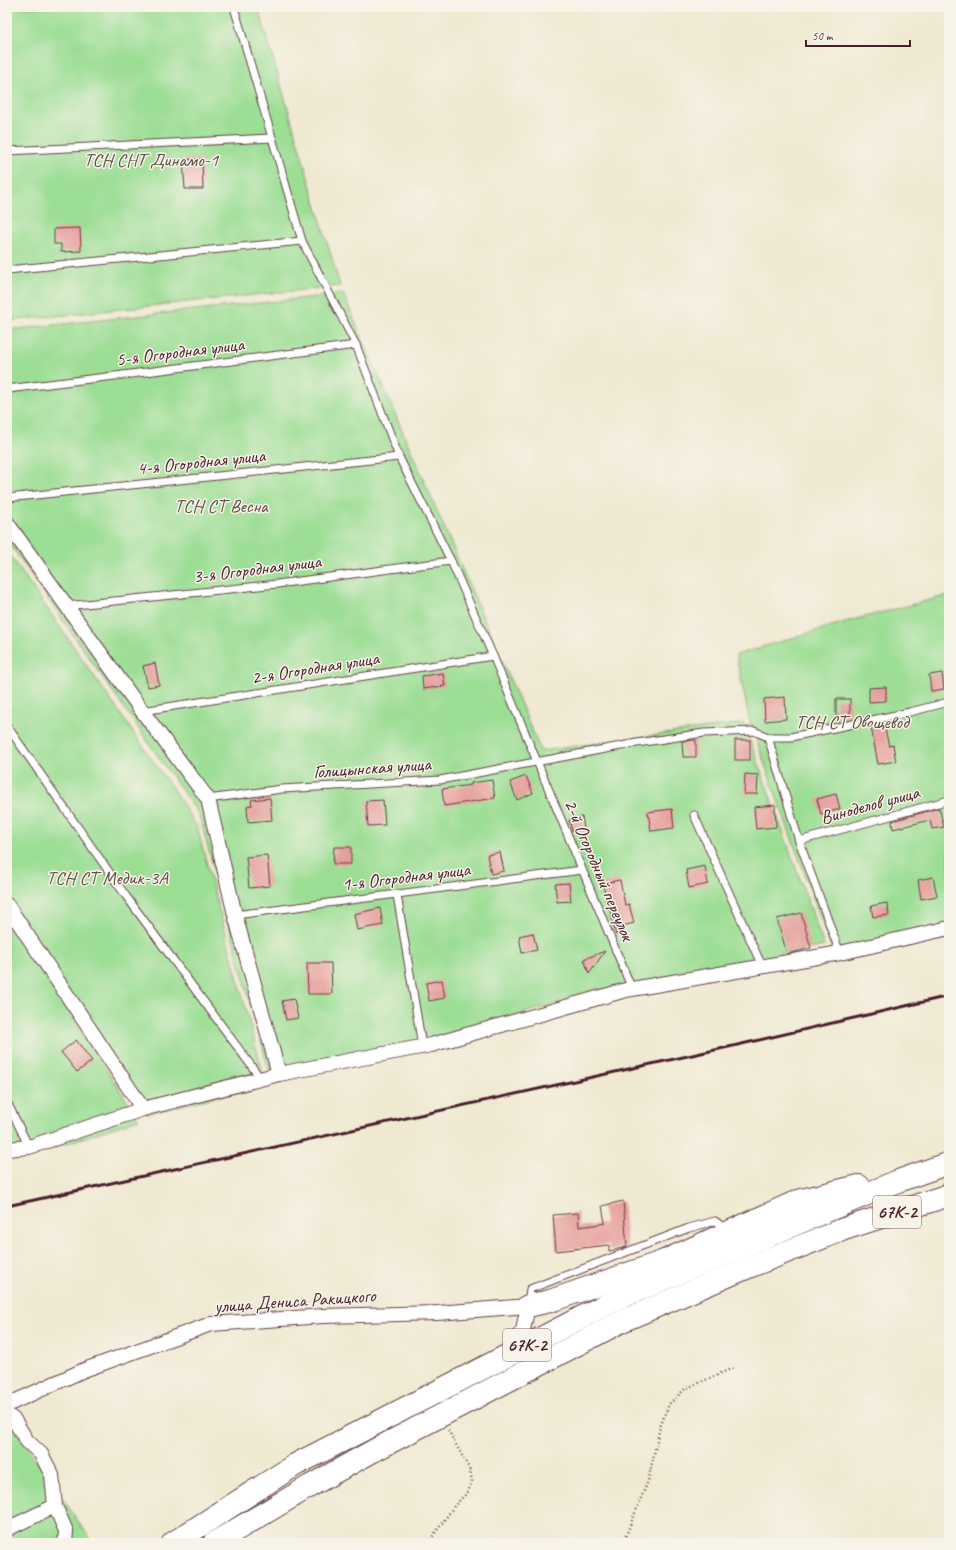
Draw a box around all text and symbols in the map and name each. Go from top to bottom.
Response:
scale bar [806,22,910,48]
text: 50 m [812,28,834,44]
park label: ТСН СНТ Динамо-1 [84,148,220,172]
street label: 5-я Огородная улица [115,332,247,372]
street label: 4-я Огородная улица [136,443,268,481]
park label: ТСН СТ Весна [174,494,269,518]
street label: 3-я Огородная улица [192,549,324,589]
street label: 2-я Огородная улица [250,646,382,690]
park label: ТСН СТ Овощевод [795,710,911,734]
street label: Голицынская улица [312,752,433,784]
street label: Виноделов улица [818,780,924,830]
street label: 2-й Огородный переулок [558,796,640,946]
street label: 1-я Огородная улица [341,857,473,897]
park label: ТСН СТ Медик-3А [46,866,169,890]
road number: 67К-2 [873,1196,921,1228]
street label: улица Дениса Ракицкого [213,1283,378,1319]
road number: 67К-2 [503,1329,551,1361]

